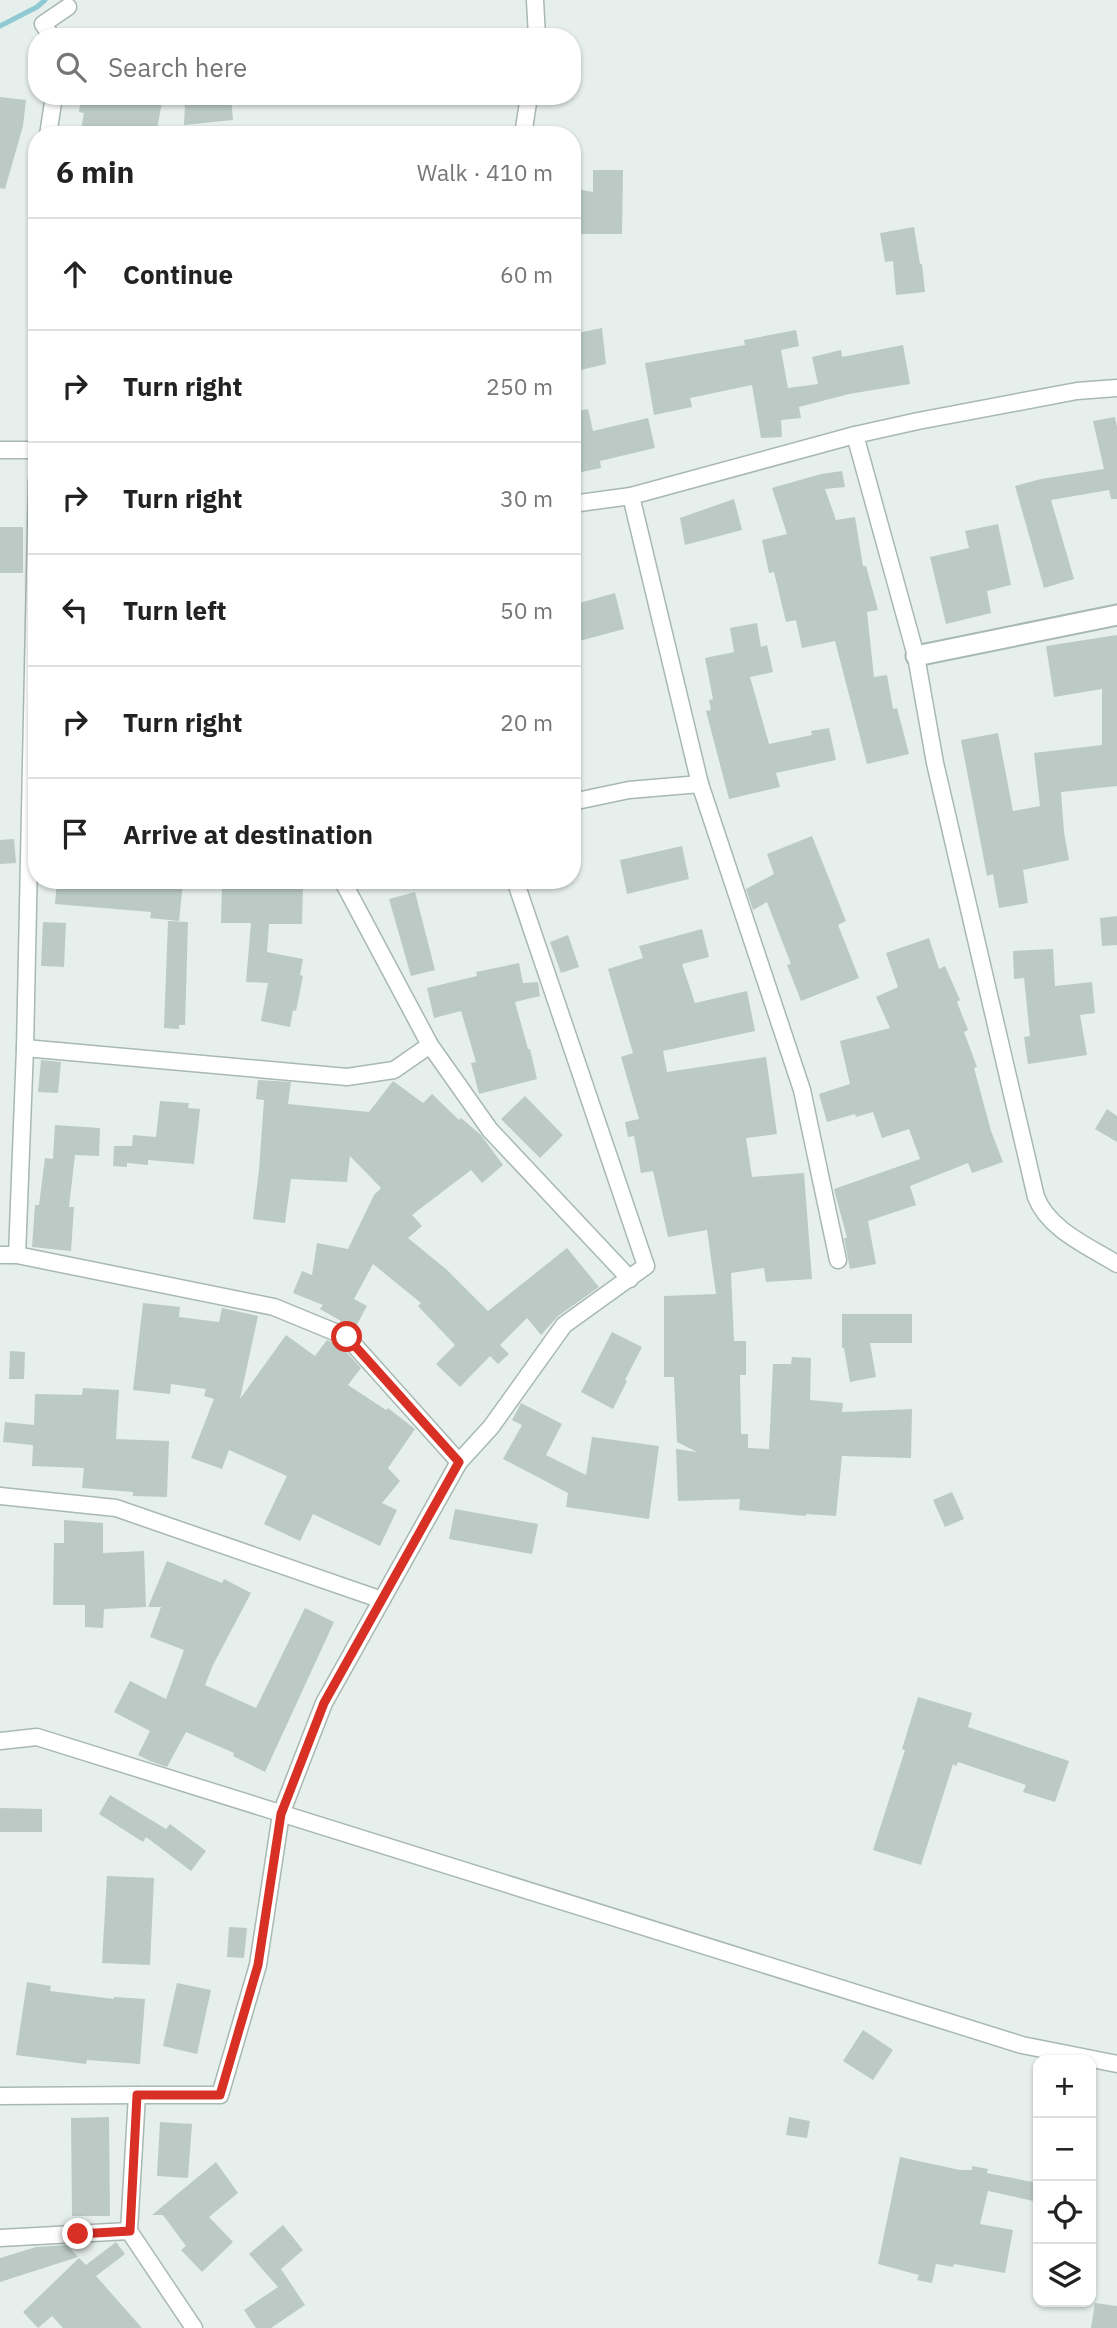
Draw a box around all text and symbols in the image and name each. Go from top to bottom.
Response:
search box [28,28,581,105]
icon: search [52,48,90,86]
text: Search here [108,50,247,84]
text: 6 min [56,152,134,191]
text: Walk · 410 m [417,157,553,187]
icon: ahead [56,255,94,293]
text: Continue [123,257,233,291]
text: 60 m [500,259,553,289]
icon: right [56,367,94,405]
text: Turn right [123,369,242,403]
text: 250 m [486,371,553,401]
icon: right [56,479,94,517]
text: Turn right [123,481,242,515]
text: 30 m [500,483,553,513]
icon: left [56,591,94,629]
text: Turn left [123,593,226,627]
text: 50 m [500,595,553,625]
icon: right [56,703,94,741]
text: Turn right [123,705,242,739]
text: 20 m [500,707,553,737]
icon: arrive [56,815,94,853]
text: Arrive at destination [123,817,373,851]
route start [331,1321,362,1352]
map controls [1033,2055,1096,2307]
button: + [1033,2055,1096,2118]
button: − [1033,2118,1096,2181]
button: locate [1033,2181,1096,2244]
route end [62,2218,93,2249]
button: layers [1033,2244,1096,2307]

